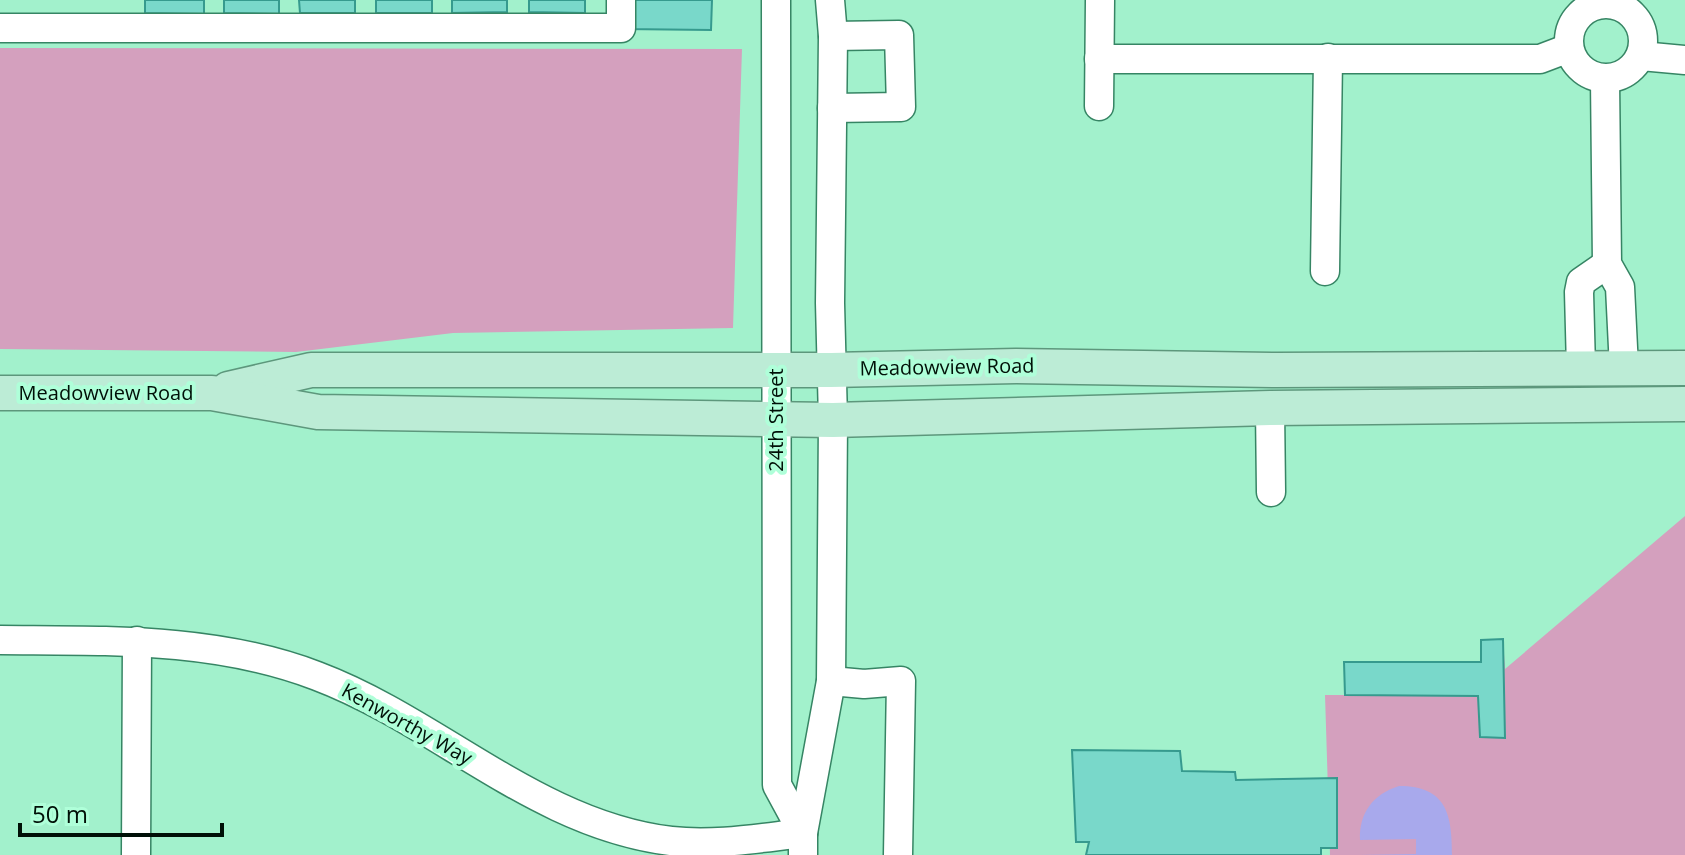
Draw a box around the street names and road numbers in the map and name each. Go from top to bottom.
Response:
street label: Meadowview Road [859,351,1035,382]
street label: 24th Street [762,368,789,472]
street label: Meadowview Road [19,379,193,406]
street label: Kenworthy Way [337,676,478,771]

